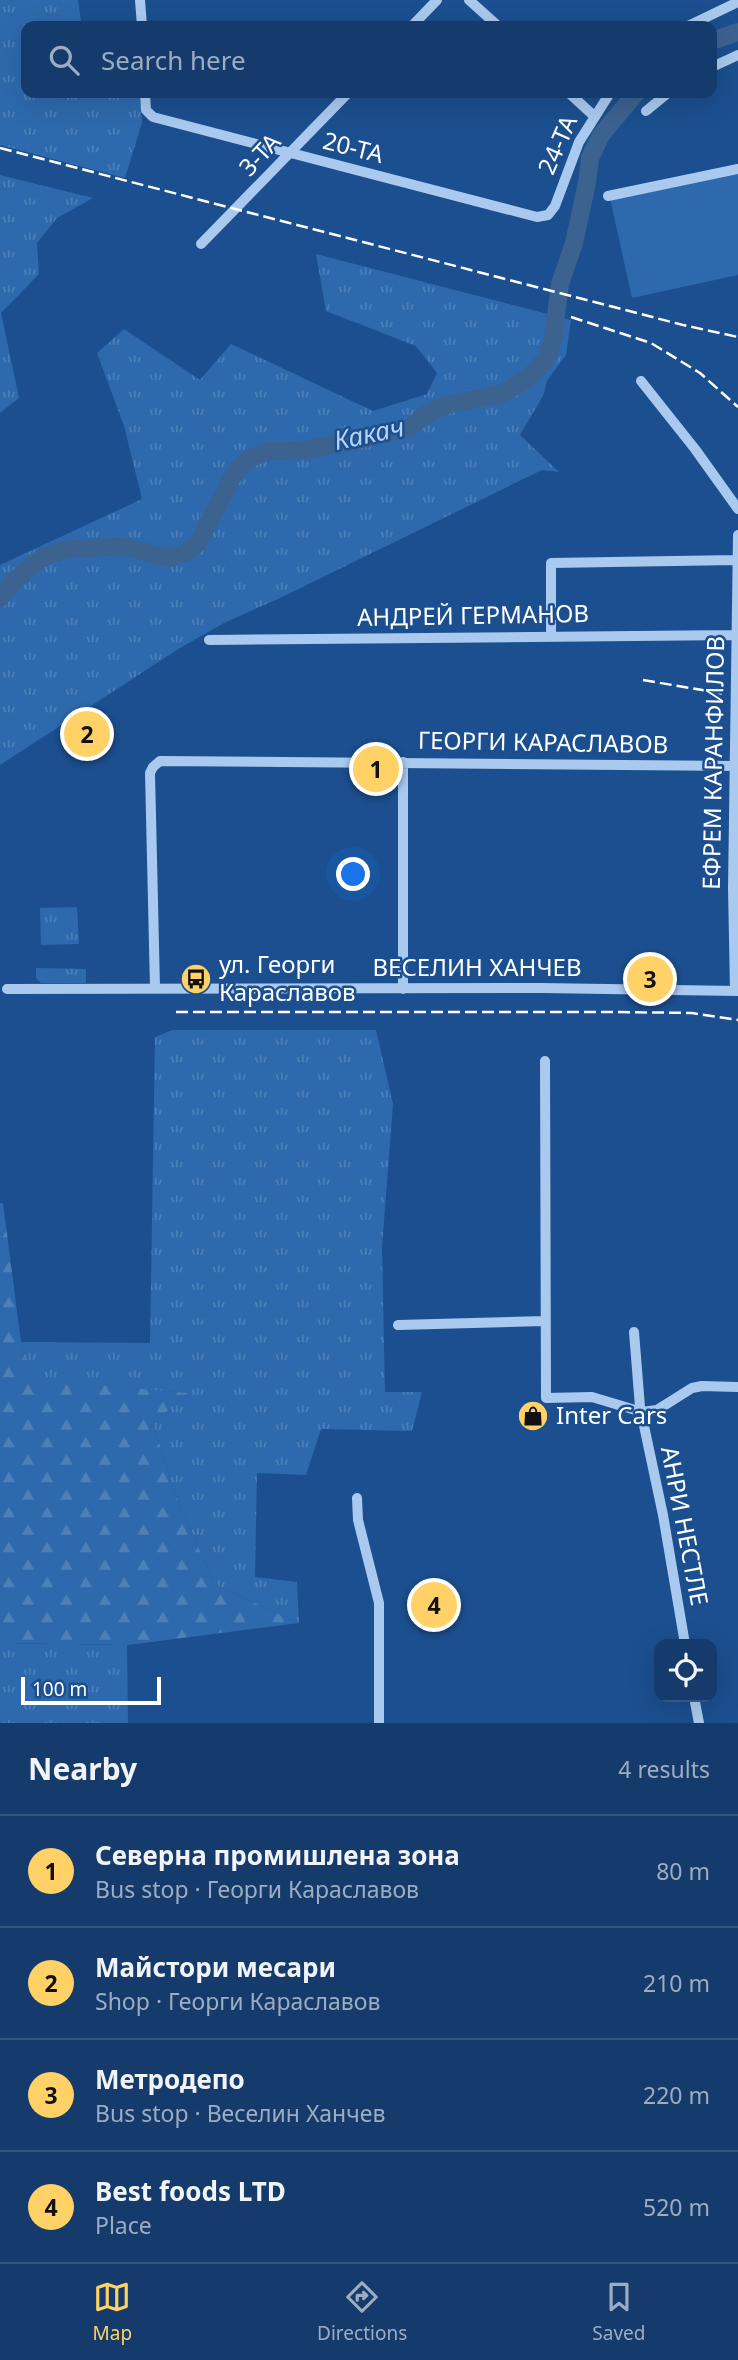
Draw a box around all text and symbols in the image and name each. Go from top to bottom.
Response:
search box [21,21,717,98]
icon: search [45,41,83,79]
text: Search here [101,42,246,78]
street label: 24-ТА [529,109,584,179]
street label: 20-ТА [320,123,388,170]
street label: 3-ТА [231,125,288,183]
water label: Какач [330,408,407,458]
street label: АНДРЕЙ ГЕРМАНОВ [357,596,589,633]
street label: ЕФРЕМ КАРАНФИЛОВ [694,636,731,890]
pin: 2 [64,708,110,760]
street label: ГЕОРГИ КАРАСЛАВОВ [418,723,668,760]
pin: 1 [353,743,399,795]
your location [336,857,370,891]
place label: ул. Георги Караславов [219,947,356,1008]
street label: ВЕСЕЛИН ХАНЧЕВ [373,950,581,983]
pin: 3 [627,953,673,1005]
bus stop icon: ул. Георги Караславов [179,962,213,996]
place label: Inter Cars [556,1398,667,1431]
shop icon: Inter Cars [516,1399,550,1433]
street label: АНРИ НЕСТЛЕ [654,1443,717,1608]
pin: 4 [411,1579,457,1631]
map controls [654,1639,717,1702]
button: locate [654,1639,717,1702]
scale bar [21,1674,161,1706]
text: 100 m [32,1676,87,1702]
text: Nearby [28,1748,137,1789]
text: 4 results [618,1753,710,1785]
text: Северна промишлена зона [95,1837,460,1873]
text: 1 [44,1855,58,1887]
text: 80 m [656,1855,710,1887]
text: Bus stop · Георги Караславов [95,1873,419,1905]
text: Майстори месари [95,1949,336,1985]
text: 2 [44,1967,58,1999]
text: 210 m [643,1967,710,1999]
text: Shop · Георги Караславов [95,1985,380,2017]
text: Метродепо [95,2061,245,2097]
text: 3 [44,2079,58,2111]
text: 220 m [643,2079,710,2111]
text: Bus stop · Веселин Ханчев [95,2097,385,2129]
text: Best foods LTD [95,2173,286,2209]
text: 4 [44,2191,58,2223]
text: 520 m [643,2191,710,2223]
text: Place [95,2209,152,2241]
tab: Map [93,2278,132,2346]
tab: Directions [317,2278,407,2346]
tab: Saved [592,2278,645,2346]

